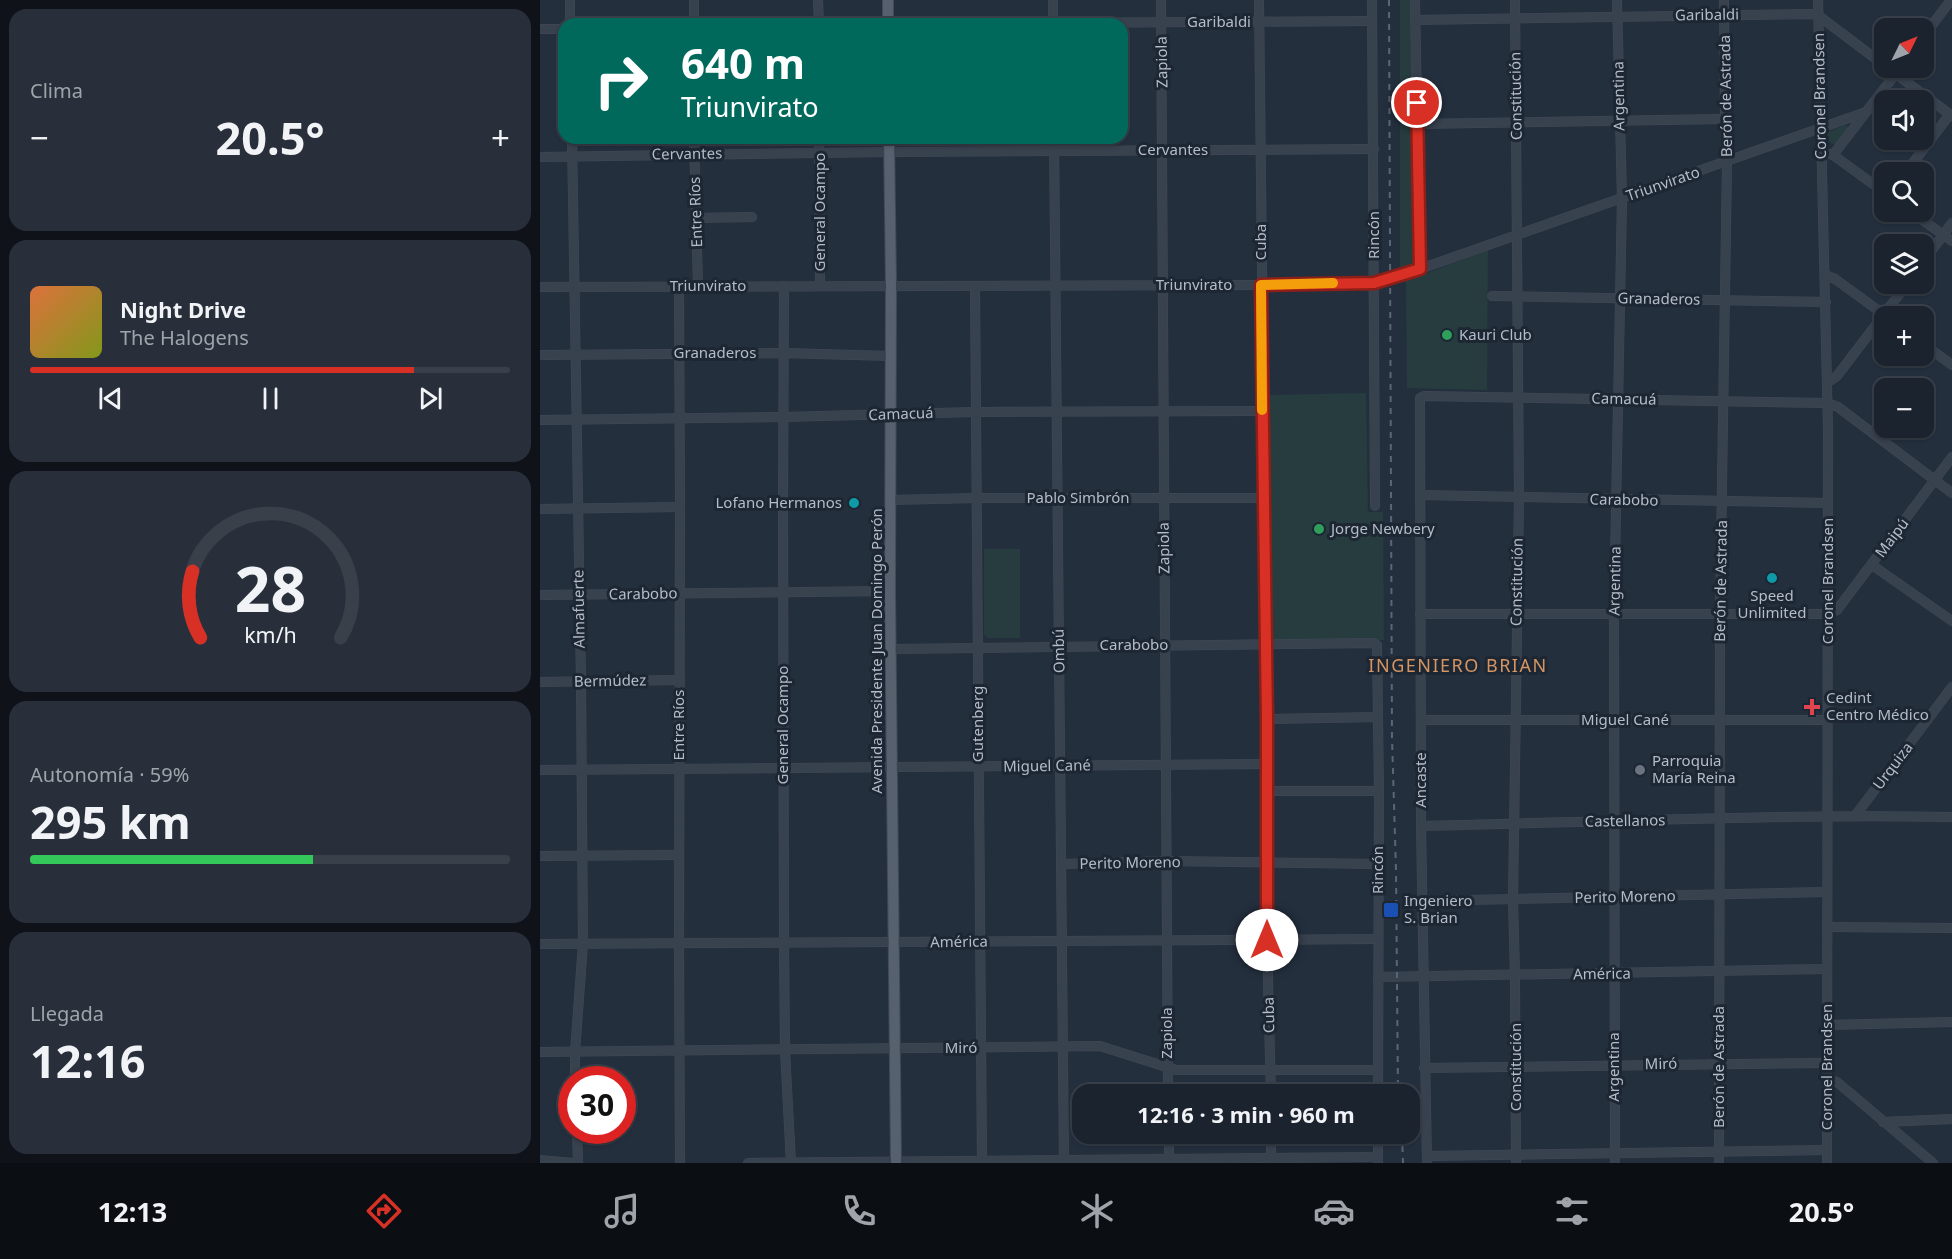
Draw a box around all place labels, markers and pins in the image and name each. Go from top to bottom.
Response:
pin [1391,77,1442,128]
place label: Kauri Club [1459,324,1532,344]
marker: Kauri Club [1440,328,1454,342]
place label: Lofano Hermanos [716,492,842,512]
marker: Lofano Hermanos [847,496,861,510]
place label: Jorge Newbery [1329,518,1435,538]
marker: Jorge Newbery [1312,522,1326,536]
marker: Speed Unlimited [1765,571,1779,585]
place label: Speed Unlimited [1738,585,1806,622]
place label: Cedint Centro Médico [1826,687,1929,724]
marker: Cedint Centro Médico [1803,698,1821,716]
place label: Parroquia María Reina [1652,750,1736,787]
marker: Parroquia María Reina [1633,763,1647,777]
place label: Ingeniero S. Brian [1404,890,1473,927]
marker: Ingeniero S. Brian [1382,901,1400,919]

